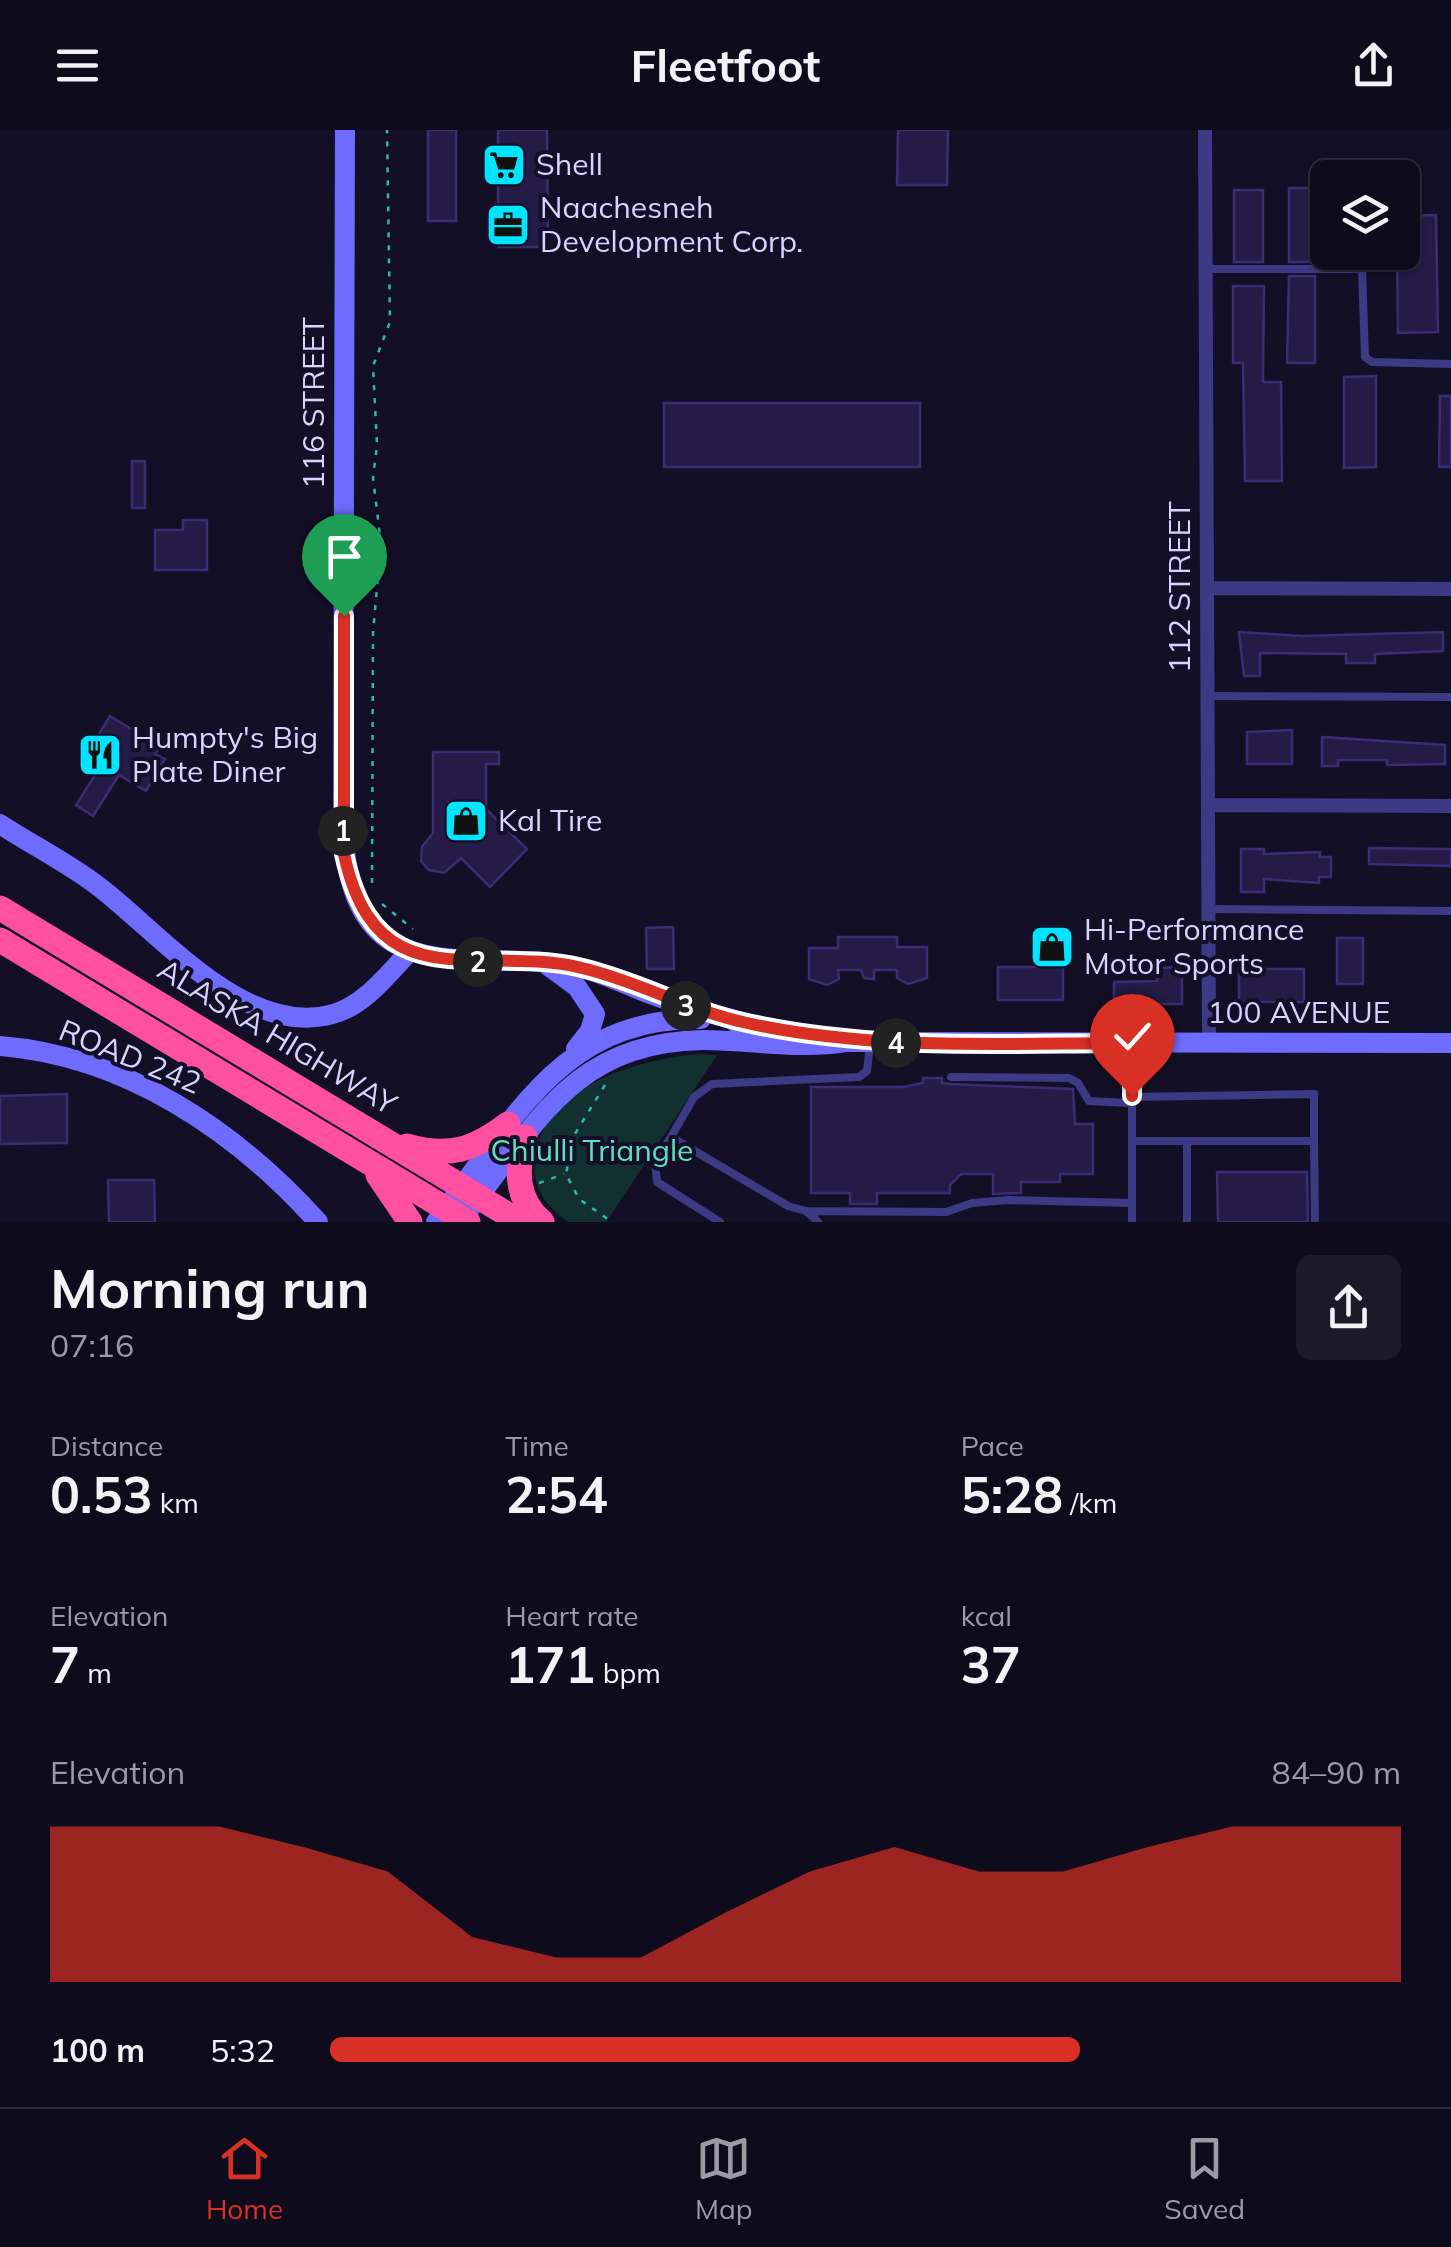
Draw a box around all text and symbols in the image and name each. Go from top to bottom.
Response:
text: Fleetfoot [631,37,820,93]
icon: menu [50,38,105,93]
icon: share [1346,38,1401,93]
supermarket icon: Shell [481,142,527,188]
place label: Shell [536,145,603,183]
map controls [1310,160,1420,270]
button: layers [1310,160,1420,270]
place label: Naachesneh Development Corp. [540,188,803,260]
office icon: Naachesneh Development Corp. [485,202,531,248]
street label: 116 STREET [294,317,332,489]
street label: 112 STREET [1160,501,1198,673]
pin [302,514,387,617]
icon: arrive [317,529,372,584]
place label: Humpty's Big Plate Diner [132,718,318,790]
restaurant icon: Humpty's Big Plate Diner [77,732,123,778]
shop icon: Kal Tire [443,798,489,844]
place label: Kal Tire [498,801,602,839]
pin: 1 [318,806,368,856]
text: 1 [335,813,351,848]
place label: Hi-Performance Motor Sports [1084,910,1304,982]
shop icon: Hi-Performance Motor Sports [1029,924,1075,970]
pin: 2 [453,937,503,987]
text: 2 [470,944,486,979]
street label: ALASKA HIGHWAY [151,950,405,1123]
pin: 3 [661,981,711,1031]
text: 3 [678,988,694,1023]
street label: 100 AVENUE [1208,993,1390,1031]
pin [1090,994,1175,1097]
icon: check [1105,1009,1160,1064]
street label: ROAD 242 [54,1010,207,1102]
pin: 4 [871,1018,921,1068]
text: 4 [888,1025,904,1060]
park label: Chiulli Triangle [491,1131,693,1169]
text: Morning run [50,1253,370,1322]
button: share [1296,1255,1401,1360]
text: 07:16 [50,1325,134,1365]
text: Distance [50,1428,163,1463]
text: Time [505,1428,569,1463]
text: Pace [961,1428,1024,1463]
text: 0.53 [50,1463,152,1526]
text: 2:54 [505,1463,608,1526]
text: 5:28 [961,1463,1063,1526]
text: km [152,1485,199,1520]
text: /km [1063,1485,1117,1520]
text: Elevation [50,1598,168,1633]
text: Heart rate [505,1598,639,1633]
text: kcal [961,1598,1012,1633]
text: 7 [50,1633,80,1696]
text: 171 [505,1633,595,1696]
text: 37 [961,1633,1021,1696]
text: m [80,1655,112,1690]
text: bpm [595,1655,661,1690]
text: Elevation [50,1752,185,1792]
text: 84–90 m [1272,1752,1401,1792]
text: 100 m [50,2030,145,2070]
text: 5:32 [210,2030,275,2070]
tab: Home [206,2131,283,2226]
tab: Map [695,2131,753,2226]
tab: Saved [1164,2131,1245,2226]

